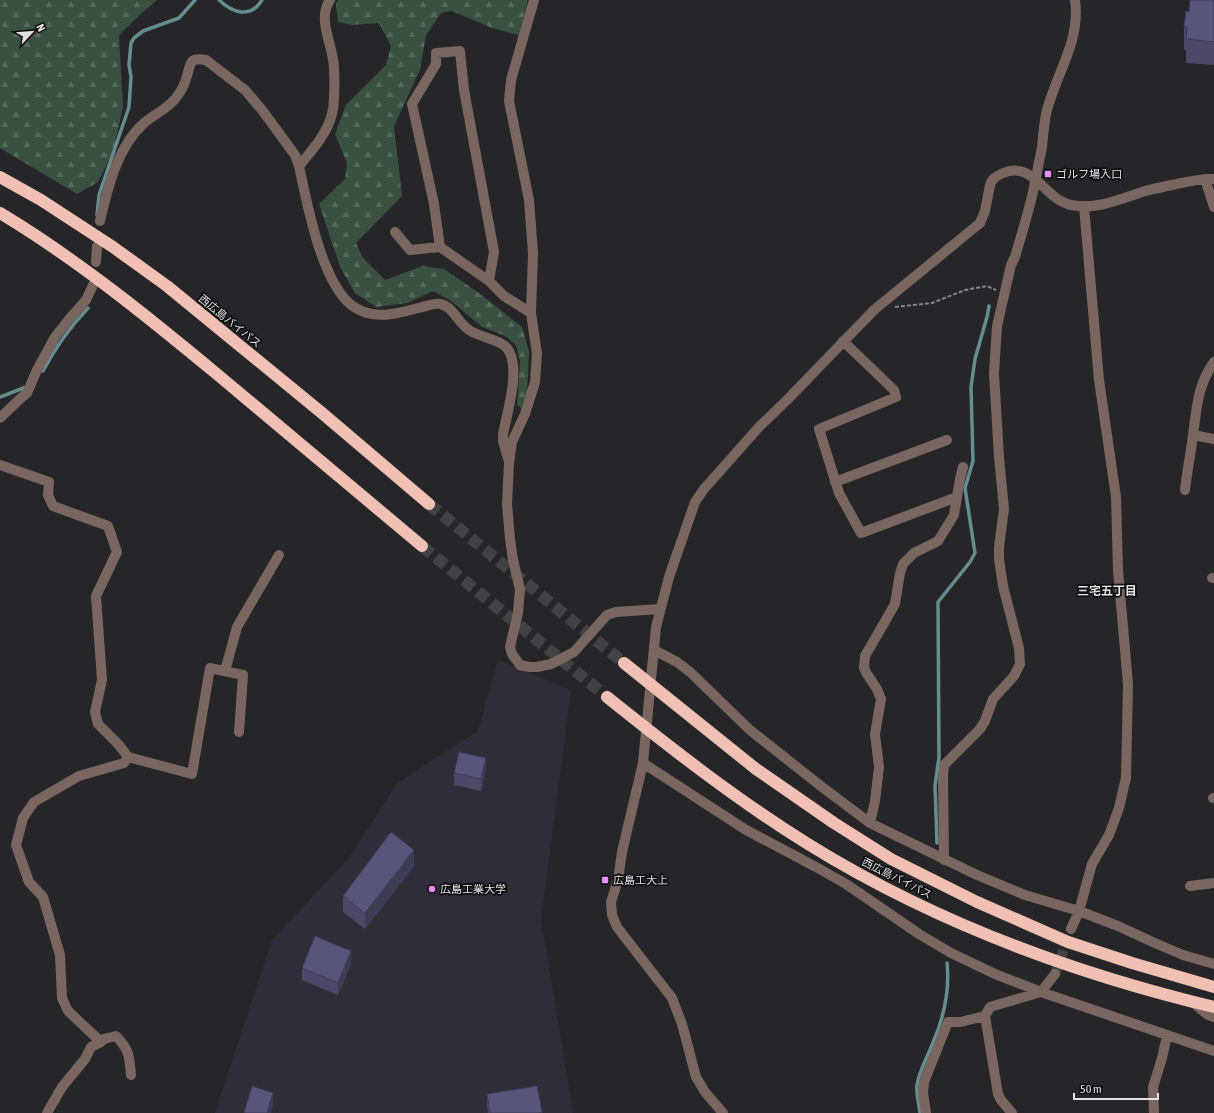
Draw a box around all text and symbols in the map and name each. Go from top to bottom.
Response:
north arrow [12,12,52,52]
text: N [34,22,48,33]
place label: ゴルフ場入口 [1056,168,1122,180]
marker: ゴルフ場入口 [1043,169,1053,179]
street label: 西広島バイパス [196,292,264,350]
district label: 三宅五丁目 [1077,584,1137,598]
street label: 西広島バイパス [860,855,934,901]
place label: 広島工大上 [613,874,668,886]
marker: 広島工大上 [600,875,610,885]
place label: 広島工業大学 [440,883,506,895]
marker: 広島工業大学 [427,884,437,894]
scale bar [1074,1075,1158,1101]
text: 50 m [1080,1082,1102,1096]

